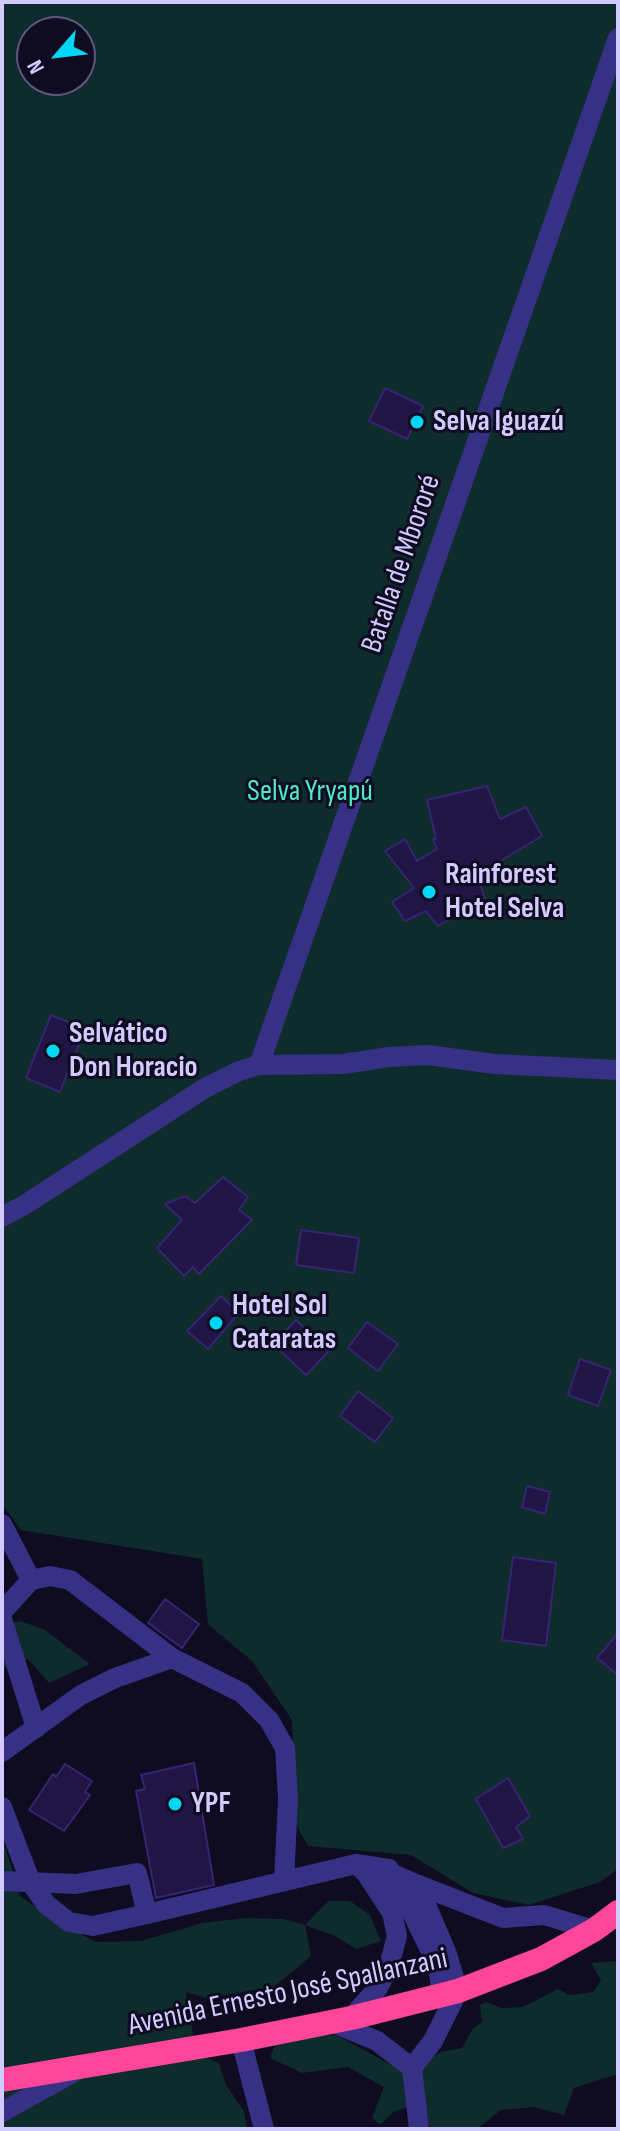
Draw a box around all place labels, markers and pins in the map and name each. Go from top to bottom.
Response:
place label: Selva Iguazú [433,404,564,440]
marker: Selva Iguazú [408,413,426,431]
place label: Rainforest Hotel Selva [445,857,564,928]
marker: Rainforest Hotel Selva [420,883,438,901]
place label: Selvático Don Horacio [69,1016,198,1086]
marker: Selvático Don Horacio [44,1042,62,1060]
place label: Hotel Sol Cataratas [232,1288,336,1358]
marker: Hotel Sol Cataratas [207,1314,225,1332]
place label: YPF [191,1786,231,1822]
marker: YPF [166,1795,184,1813]

